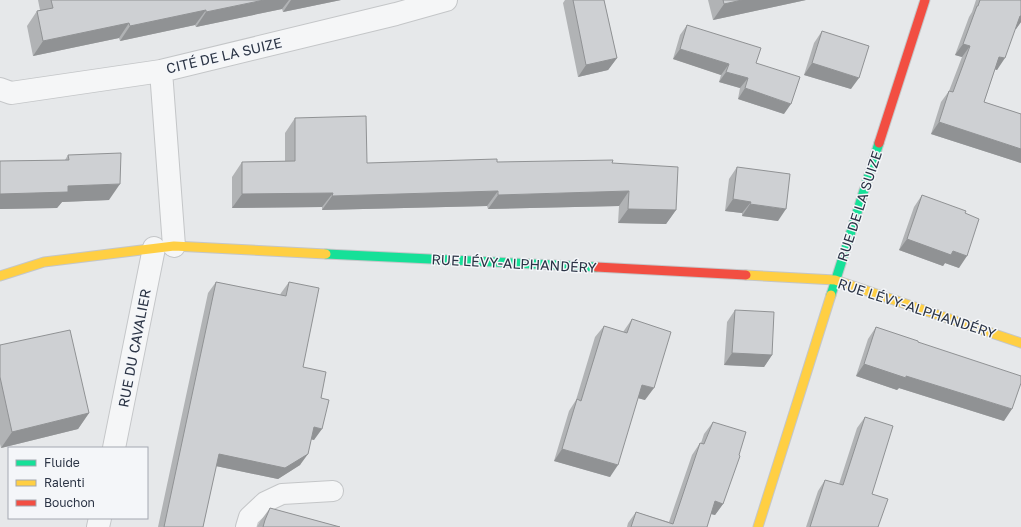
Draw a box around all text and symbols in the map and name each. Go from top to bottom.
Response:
street label: CITÉ DE LA SUIZE [164,33,284,77]
street label: RUE DE LA SUIZE [833,149,885,263]
street label: RUE LÉVY-ALPHANDÉRY [431,250,597,276]
street label: RUE LÉVY-ALPHANDÉRY [836,274,998,342]
street label: RUE DU CAVALIER [114,287,154,409]
legend [8,447,148,519]
text: Fluide [44,455,80,470]
text: Ralenti [44,475,85,490]
text: Bouchon [44,495,95,510]

